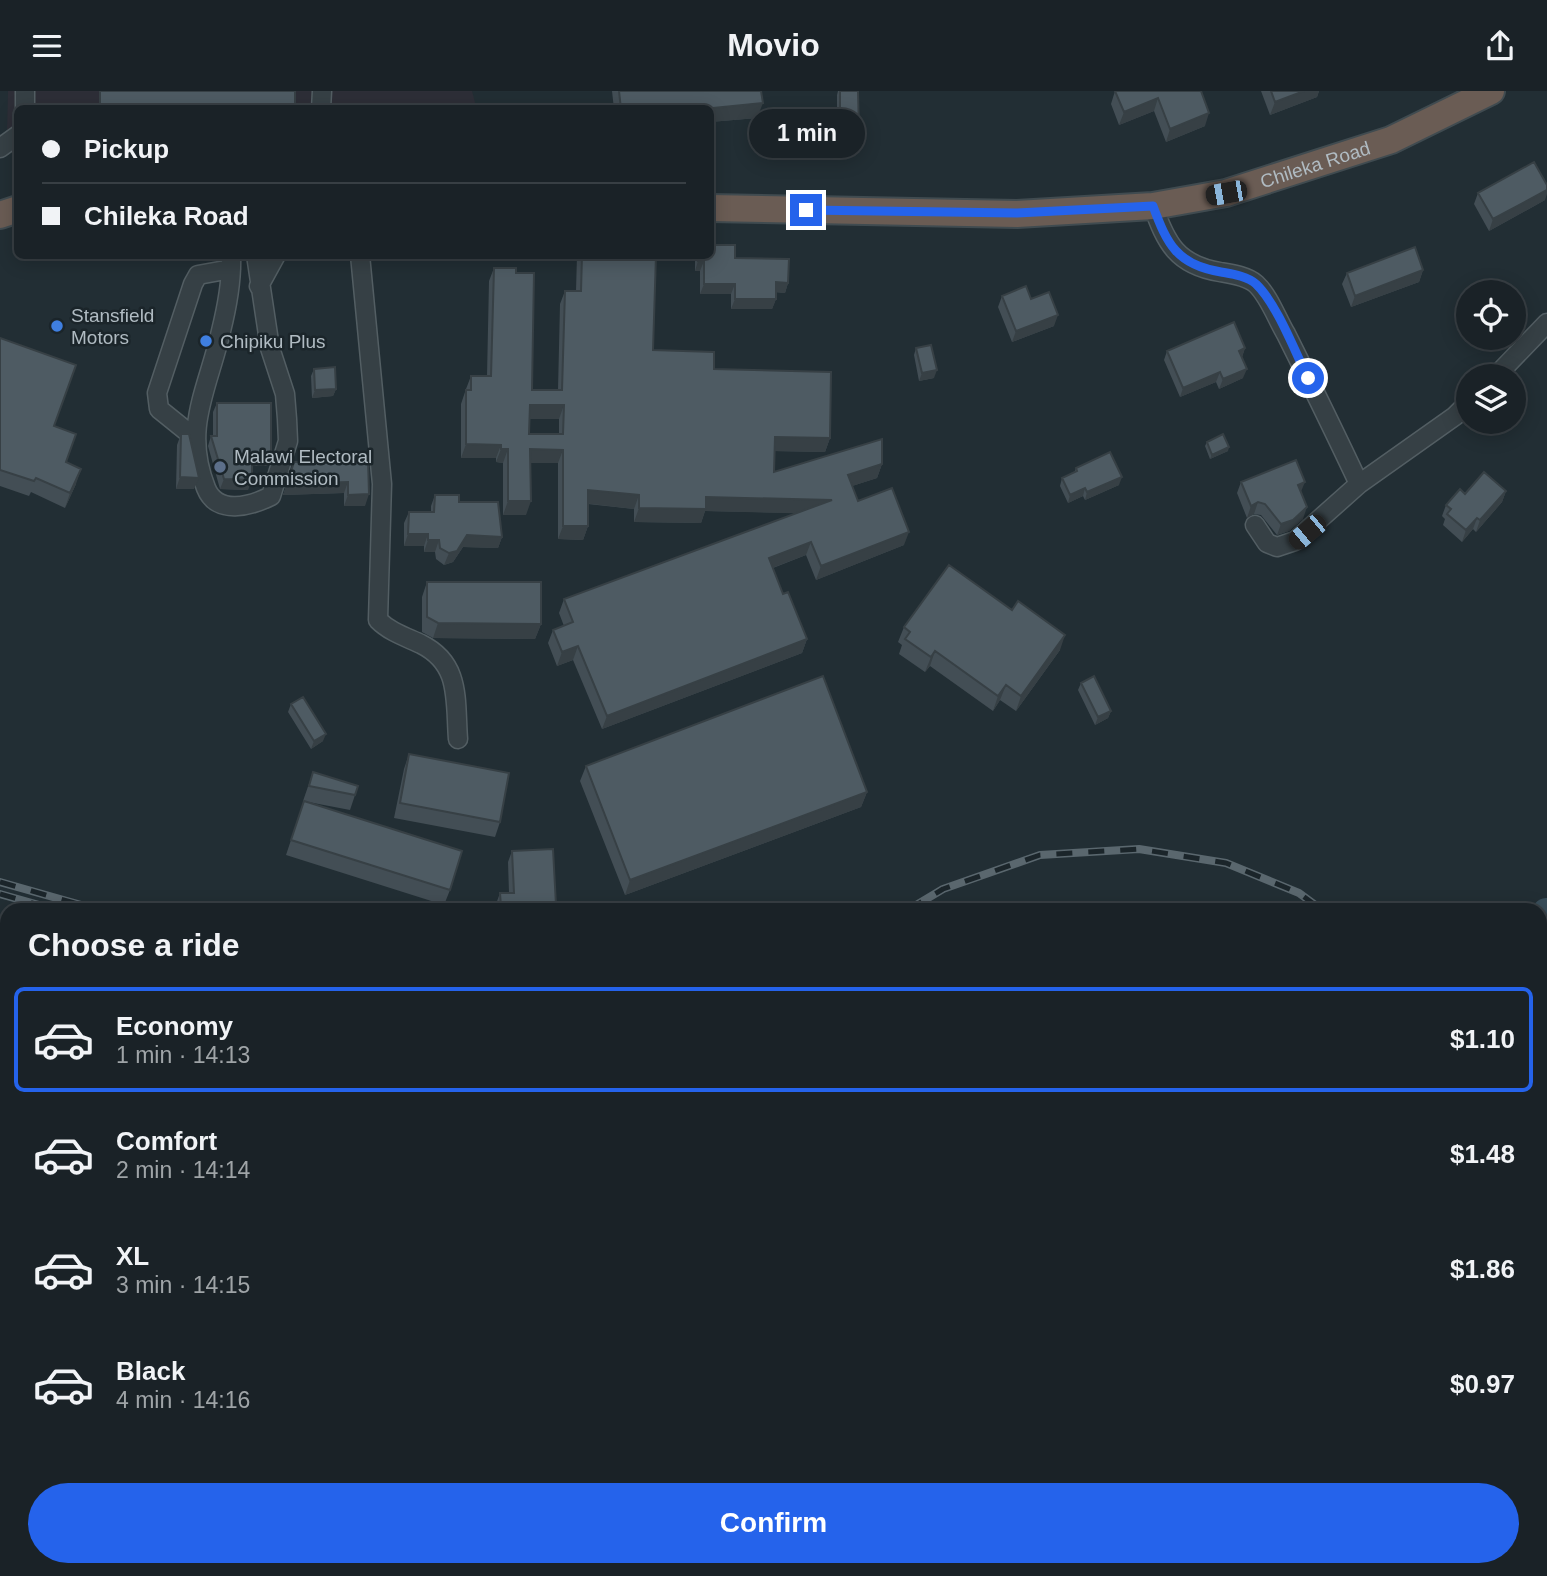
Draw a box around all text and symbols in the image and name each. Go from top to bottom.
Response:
icon: menu [28,27,66,65]
text: Movio [727,27,820,63]
icon: share [1481,27,1519,65]
callout: 1 min [748,109,864,157]
text: 1 min [777,120,837,146]
text: Pickup [84,134,169,164]
street label: Chileka Road [1258,137,1373,192]
car [1204,179,1249,207]
route end [790,194,822,226]
text: Chileka Road [84,201,249,231]
map controls [1456,280,1526,434]
button: locate [1456,280,1526,350]
place label: Stansfield Motors [71,305,154,348]
marker: Stansfield Motors [49,318,65,334]
place label: Chipiku Plus [220,331,326,352]
marker: Chipiku Plus [198,333,214,349]
route start [1292,362,1324,394]
button: layers [1456,364,1526,434]
place label: Malawi Electoral Commission [234,446,372,489]
marker: Malawi Electoral Commission [212,459,228,475]
car [1285,510,1330,554]
text: Choose a ride [28,927,240,963]
icon: car [32,1008,95,1071]
text: Economy [116,1011,233,1041]
text: $1.10 [1450,1024,1515,1054]
text: 1 min · 14:13 [116,1042,250,1068]
icon: car [32,1123,95,1186]
text: Comfort [116,1126,217,1156]
text: $1.48 [1450,1139,1515,1169]
text: 2 min · 14:14 [116,1157,250,1183]
icon: car [32,1238,95,1301]
text: XL [116,1241,149,1271]
text: $1.86 [1450,1254,1515,1284]
text: 3 min · 14:15 [116,1272,250,1298]
icon: car [32,1353,95,1416]
text: Black [116,1356,185,1386]
text: $0.97 [1450,1369,1515,1399]
text: 4 min · 14:16 [116,1387,250,1413]
button: Confirm [28,1483,1519,1563]

